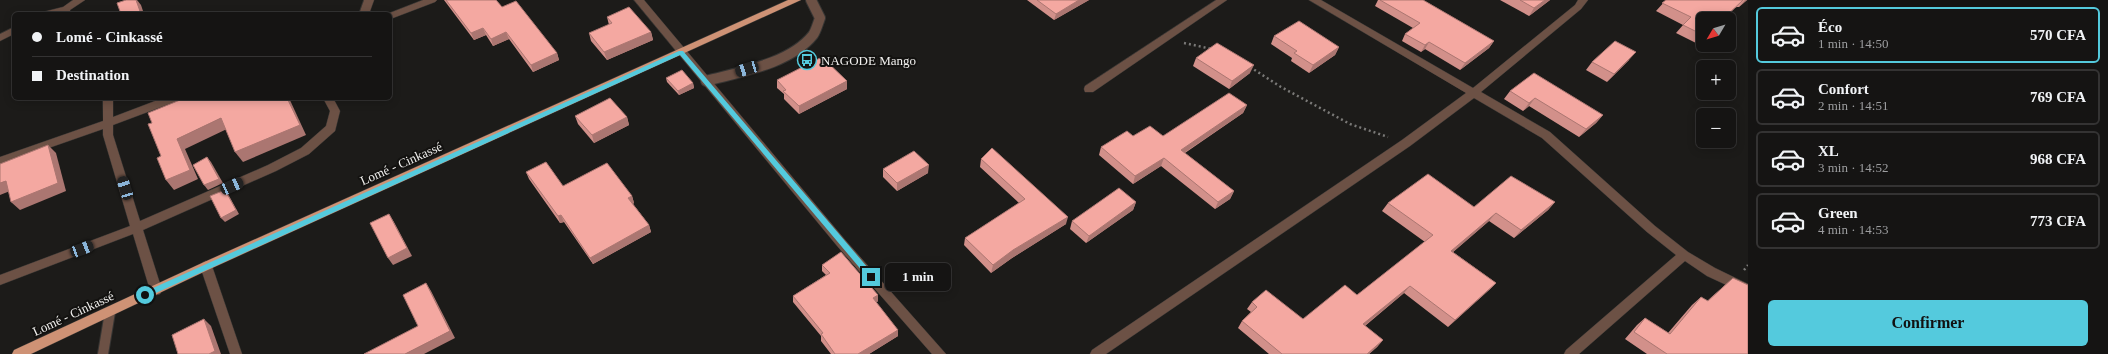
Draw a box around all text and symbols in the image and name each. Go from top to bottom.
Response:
north arrow [1696,12,1736,52]
map controls [1696,12,1736,148]
icon: car [1770,17,1806,53]
text: Éco [1818,19,1842,35]
text: 570 CFA [2030,27,2086,43]
text: Lomé - Cinkassé [56,29,163,45]
text: 1 min · 14:50 [1818,36,1888,51]
bus stop icon: NAGODE Mango [796,49,818,71]
place label: NAGODE Mango [821,53,916,68]
car [734,60,760,78]
button: + [1696,60,1736,100]
text: Destination [56,67,129,83]
icon: car [1770,79,1806,115]
text: Confort [1818,81,1869,97]
text: 769 CFA [2030,89,2086,105]
text: 2 min · 14:51 [1818,98,1888,113]
button: − [1696,108,1736,148]
street label: Lomé - Cinkassé [358,139,445,188]
icon: car [1770,141,1806,177]
text: XL [1818,143,1839,159]
text: 968 CFA [2030,151,2086,167]
text: 3 min · 14:52 [1818,160,1888,175]
car [116,175,134,201]
car [219,176,245,196]
icon: car [1770,203,1806,239]
text: Green [1818,205,1858,221]
text: 773 CFA [2030,213,2086,229]
text: 4 min · 14:53 [1818,222,1888,237]
car [69,239,95,259]
callout: 1 min [885,263,951,291]
route end [862,268,880,286]
text: 1 min [902,269,934,284]
route start [136,286,154,304]
street label: Lomé - Cinkassé [30,288,117,339]
button: Confirmer [1768,300,2088,346]

